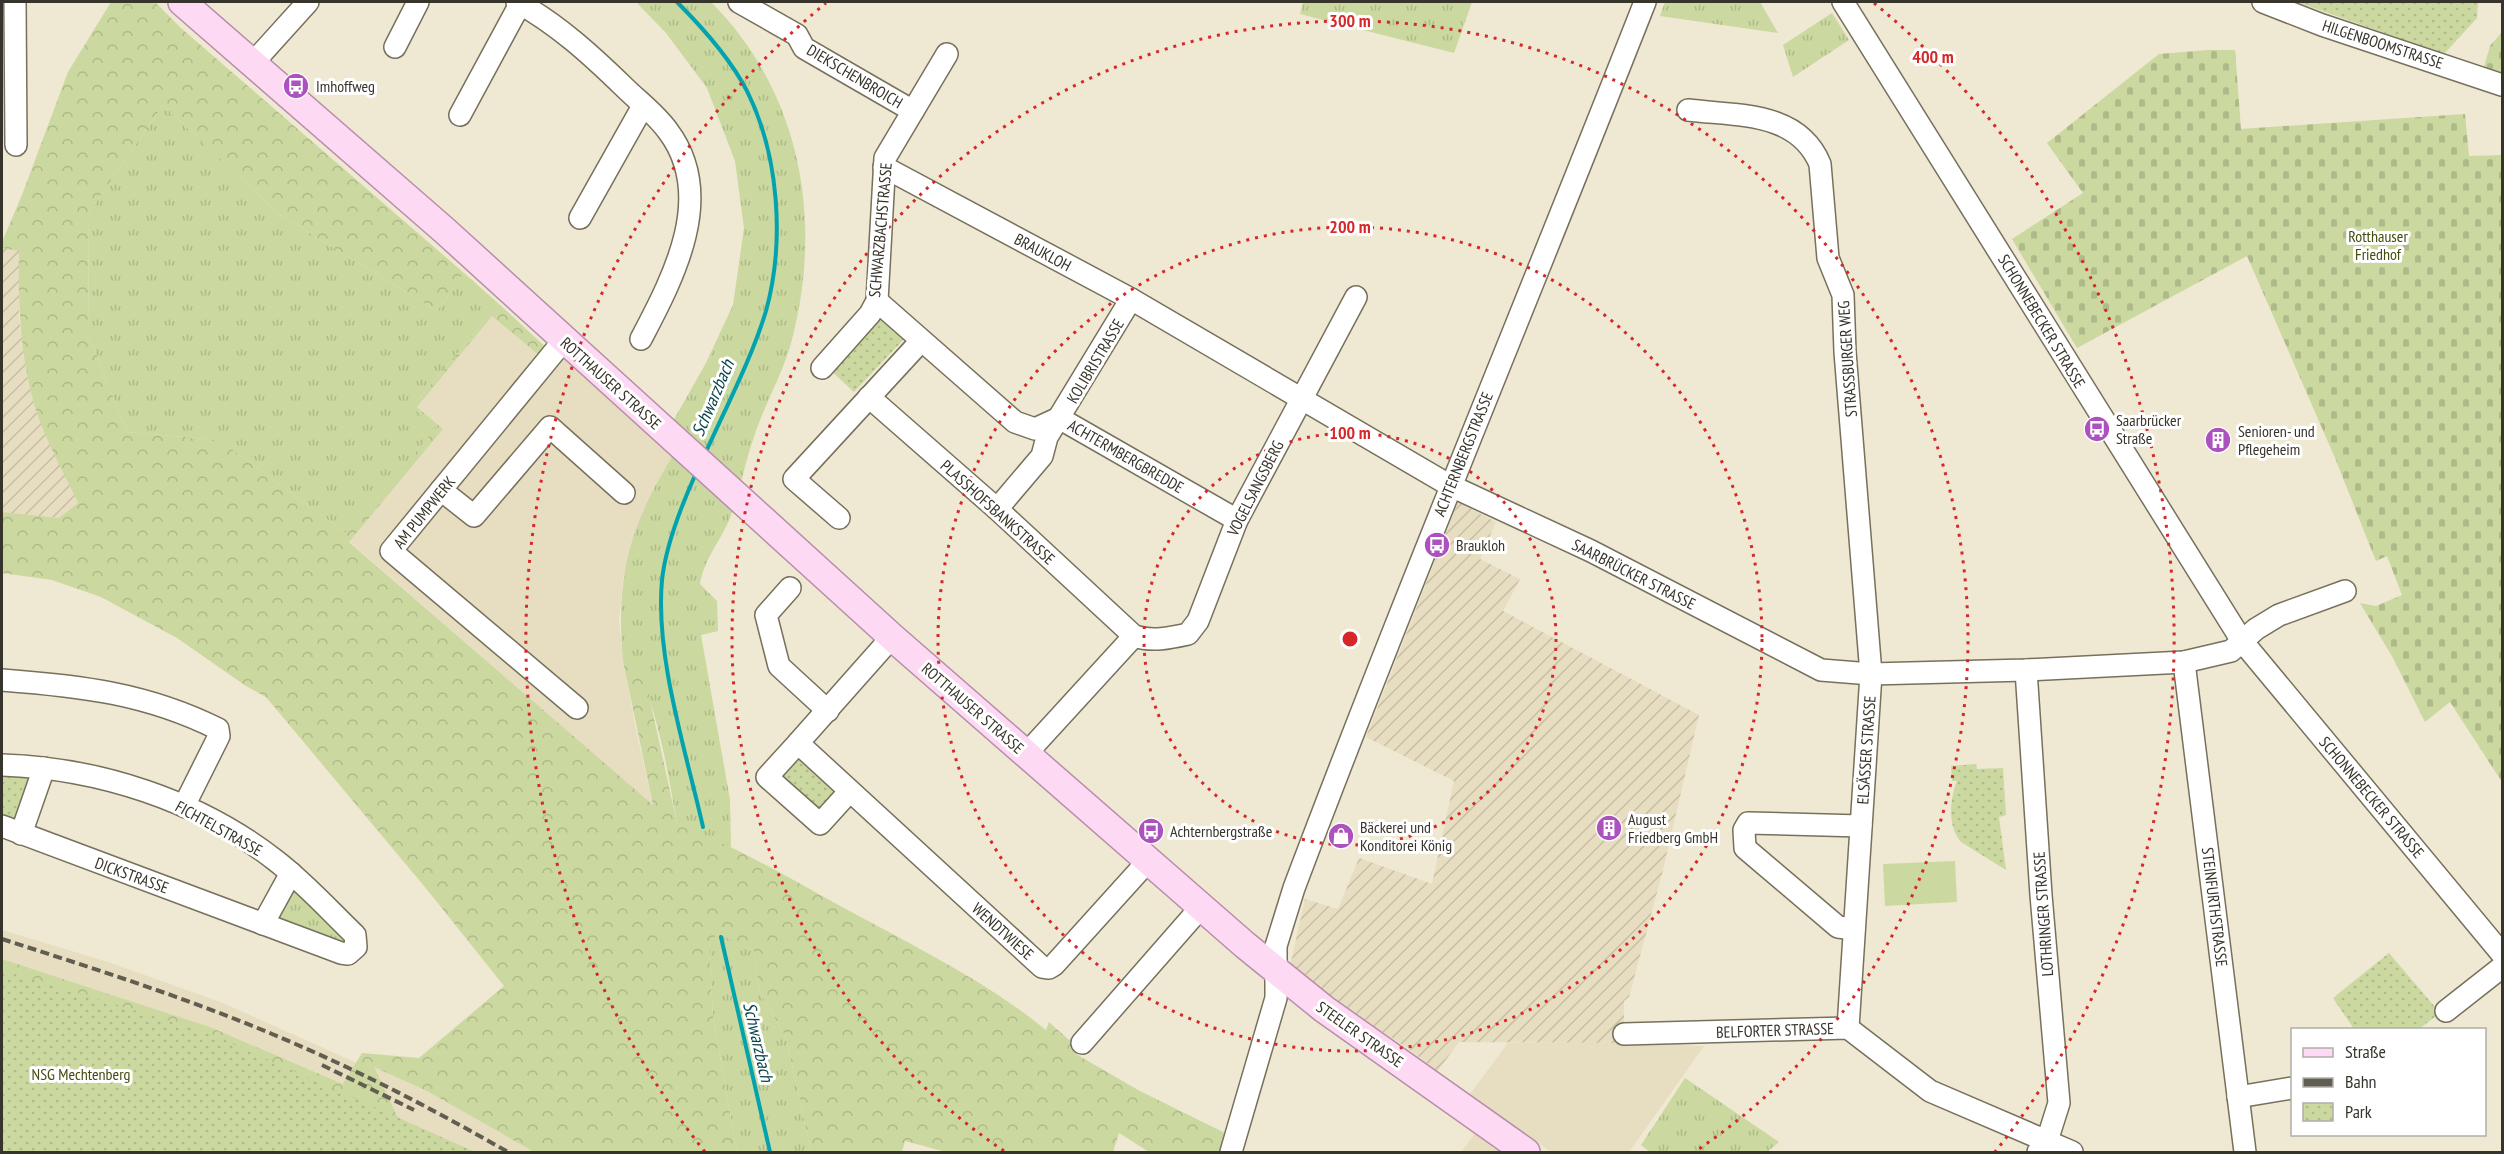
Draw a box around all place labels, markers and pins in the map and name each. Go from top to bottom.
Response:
bus stop icon: Imhoffweg [281,71,311,101]
place label: Imhoffweg [316,76,375,96]
place label: Saarbrücker Straße [2116,410,2182,448]
bus stop icon: Saarbrücker Straße [2082,414,2112,444]
place label: Senioren- und Pflegeheim [2238,421,2315,459]
building icon: Senioren- und Pflegeheim [2203,425,2233,455]
bus stop icon: Braukloh [1422,530,1452,560]
place label: Braukloh [1456,535,1505,555]
centre of rings [1340,629,1360,649]
place label: August Friedberg GmbH [1628,809,1718,847]
building icon: August Friedberg GmbH [1594,813,1624,843]
bus stop icon: Achternbergstraße [1136,816,1166,846]
place label: Bäckerei und Konditorei König [1360,817,1452,855]
place label: Achternbergstraße [1170,821,1272,841]
shop icon: Bäckerei und Konditorei König [1326,821,1356,851]

